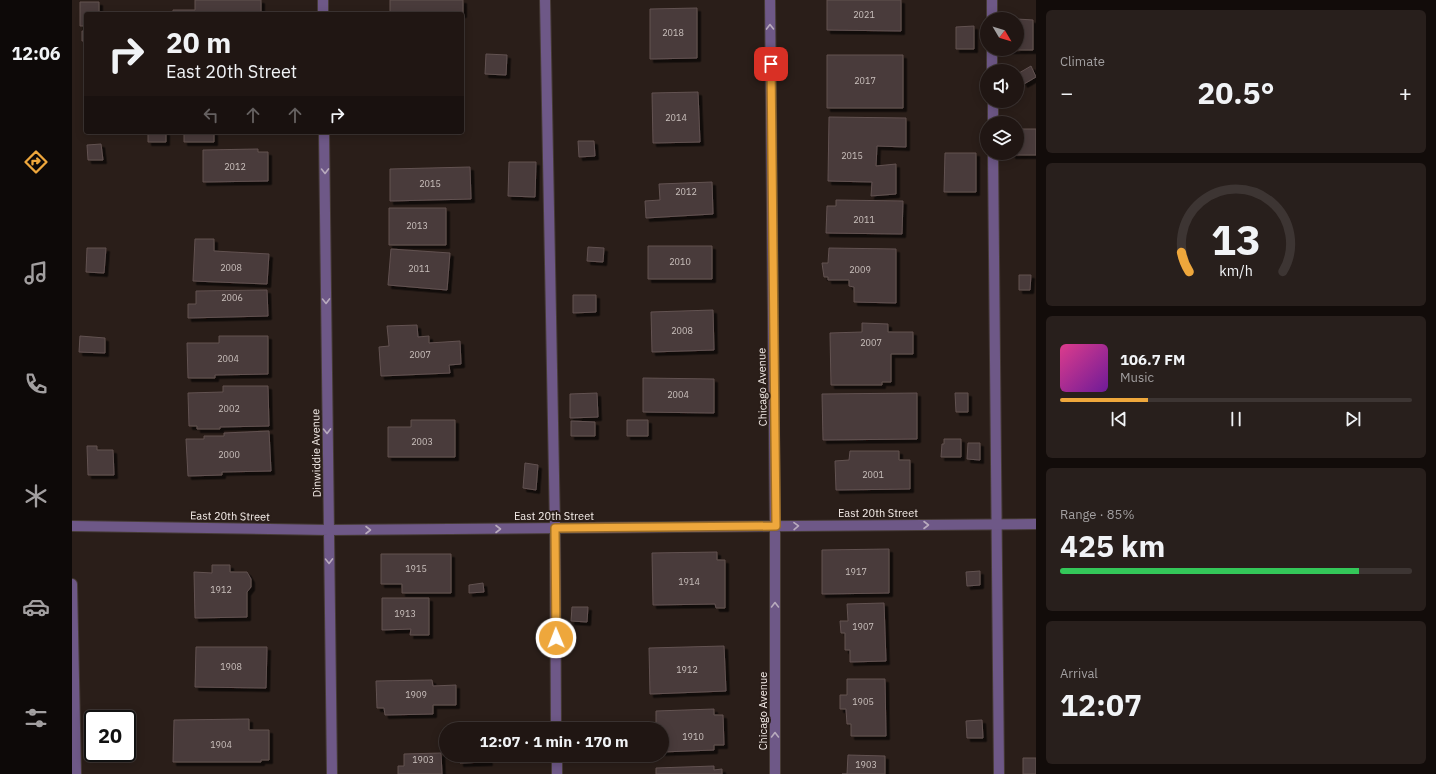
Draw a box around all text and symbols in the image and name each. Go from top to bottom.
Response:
house number: 2021 [853,9,875,20]
north arrow [980,12,1024,56]
map controls [980,12,1024,160]
text: 20 m [166,24,231,61]
one-way arrow [766,24,774,30]
house number: 2018 [662,27,684,38]
icon: right [100,28,152,80]
text: 12:06 [11,42,61,65]
pin [754,47,788,81]
icon: arrive [760,53,782,75]
text: Climate [1060,53,1105,70]
text: East 20th Street [166,60,297,83]
button: sound [980,64,1024,108]
text: 20.5° [1197,73,1275,112]
house number: 2017 [854,75,876,86]
text: − [1060,78,1073,107]
text: + [1399,78,1412,107]
icon: left [200,104,222,126]
icon: ahead [242,104,264,126]
icon: ahead [284,104,306,126]
icon: right [326,104,348,126]
house number: 2014 [665,112,687,123]
button: layers [980,116,1024,160]
icon: directions [22,148,50,176]
house number: 2015 [841,150,863,161]
house number: 2012 [224,161,246,172]
one-way arrow [320,168,329,174]
house number: 2015 [419,178,441,189]
house number: 2012 [675,186,697,197]
text: 13 [1211,212,1261,266]
house number: 2011 [853,214,875,225]
house number: 2013 [406,220,428,231]
house number: 2010 [669,256,691,267]
icon: music [22,259,50,287]
text: km/h [1219,261,1253,280]
house number: 2008 [220,262,242,273]
house number: 2011 [408,263,430,274]
house number: 2009 [849,264,871,275]
house number: 2006 [221,292,243,303]
one-way arrow [322,298,330,304]
house number: 2008 [671,325,693,336]
house number: 2007 [860,337,882,348]
street label: Chicago Avenue [754,348,770,426]
house number: 2007 [409,349,431,360]
text: 106.7 FM [1120,350,1185,369]
house number: 2004 [217,353,239,364]
text: Music [1120,369,1154,386]
icon: phone [22,370,50,398]
house number: 2004 [667,389,689,400]
house number: 2002 [218,403,240,414]
icon: previous [1108,408,1130,430]
icon: pause [1225,408,1247,430]
icon: next [1342,408,1364,430]
street label: Dinwiddie Avenue [308,409,324,497]
one-way arrow [323,428,332,434]
house number: 2003 [411,436,433,447]
house number: 2000 [218,449,240,460]
house number: 2001 [862,469,884,480]
icon: climate [22,482,50,510]
street label: East 20th Street [838,506,918,520]
text: Range · 85% [1060,506,1134,523]
street label: East 20th Street [190,508,270,524]
street label: East 20th Street [514,509,594,523]
one-way arrow [923,521,929,529]
one-way arrow [793,522,799,530]
one-way arrow [495,525,501,533]
one-way arrow [365,526,371,534]
text: 425 km [1060,526,1165,565]
one-way arrow [325,558,333,564]
house number: 1915 [405,563,427,574]
house number: 1917 [845,566,867,577]
house number: 1914 [678,576,700,587]
house number: 1912 [210,584,232,595]
icon: car [22,593,50,621]
one-way arrow [771,602,779,608]
house number: 1913 [394,608,416,619]
position arrow [535,617,577,659]
house number: 1907 [852,621,874,632]
house number: 1908 [220,661,242,672]
house number: 1912 [676,664,698,675]
text: Arrival [1060,665,1098,682]
street label: Chicago Avenue [756,672,770,750]
text: 12:07 [1060,685,1142,724]
house number: 1909 [405,689,427,700]
house number: 1905 [852,696,874,707]
icon: filters [22,704,50,732]
speed limit sign: 20 [84,710,136,762]
house number: 1910 [682,731,704,742]
text: 12:07 · 1 min · 170 m [480,732,628,751]
one-way arrow [771,732,779,738]
house number: 1904 [210,739,232,750]
house number: 1903 [412,754,434,765]
house number: 1903 [855,759,877,770]

